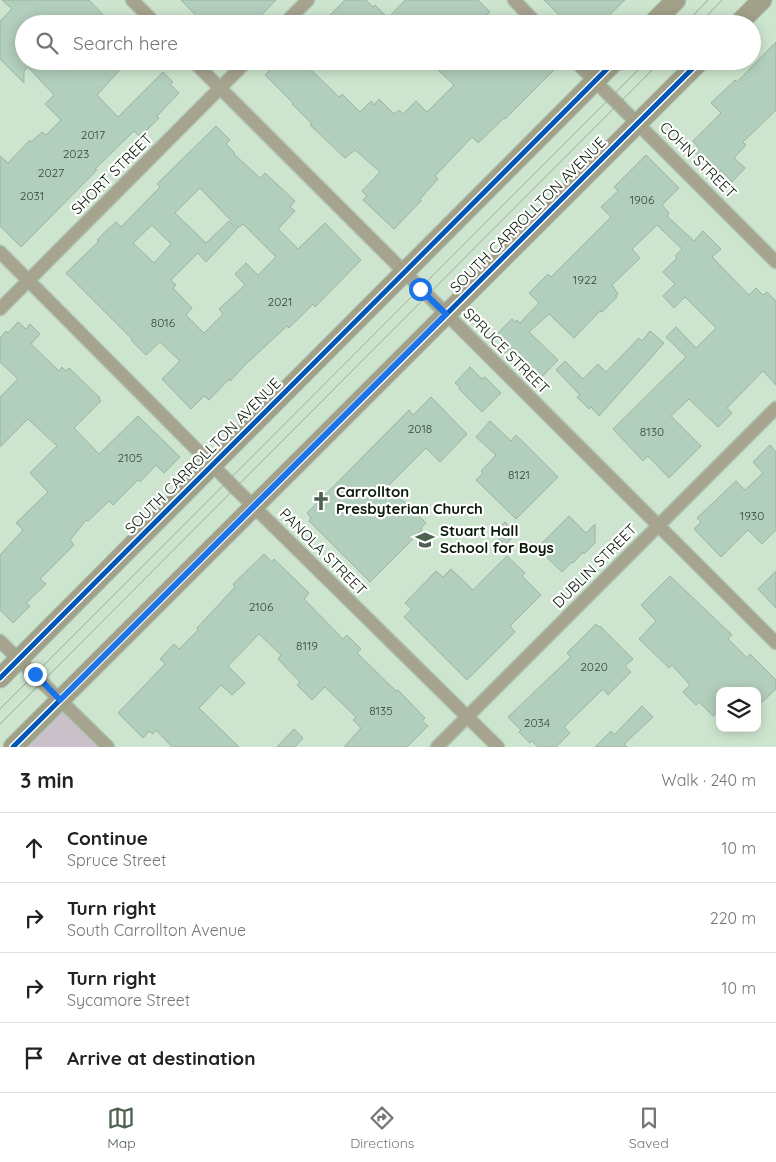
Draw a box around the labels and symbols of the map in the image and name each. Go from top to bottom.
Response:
street label: COHN STREET [656,117,741,202]
house number: 2017 [81,127,105,142]
street label: SHORT STREET [67,129,156,218]
street label: SOUTH CARROLLTON AVENUE [446,133,610,297]
house number: 2023 [63,146,89,161]
house number: 2027 [38,165,64,180]
house number: 2031 [20,188,44,203]
house number: 1906 [630,192,655,207]
house number: 1922 [573,272,598,287]
route start [409,278,432,301]
house number: 2021 [268,294,292,309]
street label: SPRUCE STREET [459,304,553,398]
house number: 8016 [151,315,176,330]
street label: SOUTH CARROLLTON AVENUE [121,374,285,538]
house number: 2018 [408,421,432,436]
house number: 8130 [640,424,664,439]
house number: 2105 [118,450,142,465]
house number: 8121 [508,467,530,482]
place label: Carrollton Presbyterian Church [336,482,483,518]
church icon: Carrollton Presbyterian Church [310,490,332,512]
street label: PANOLA STREET [276,504,371,599]
house number: 1930 [740,508,764,523]
street label: DUBLIN STREET [548,519,641,612]
place label: Stuart Hall School for Boys [440,521,554,557]
school or university icon: Stuart Hall School for Boys [414,529,436,551]
house number: 2106 [249,599,274,614]
house number: 8119 [296,638,318,653]
house number: 2020 [580,659,608,674]
route end [24,663,47,686]
house number: 8135 [369,703,393,718]
house number: 2034 [524,715,550,730]

